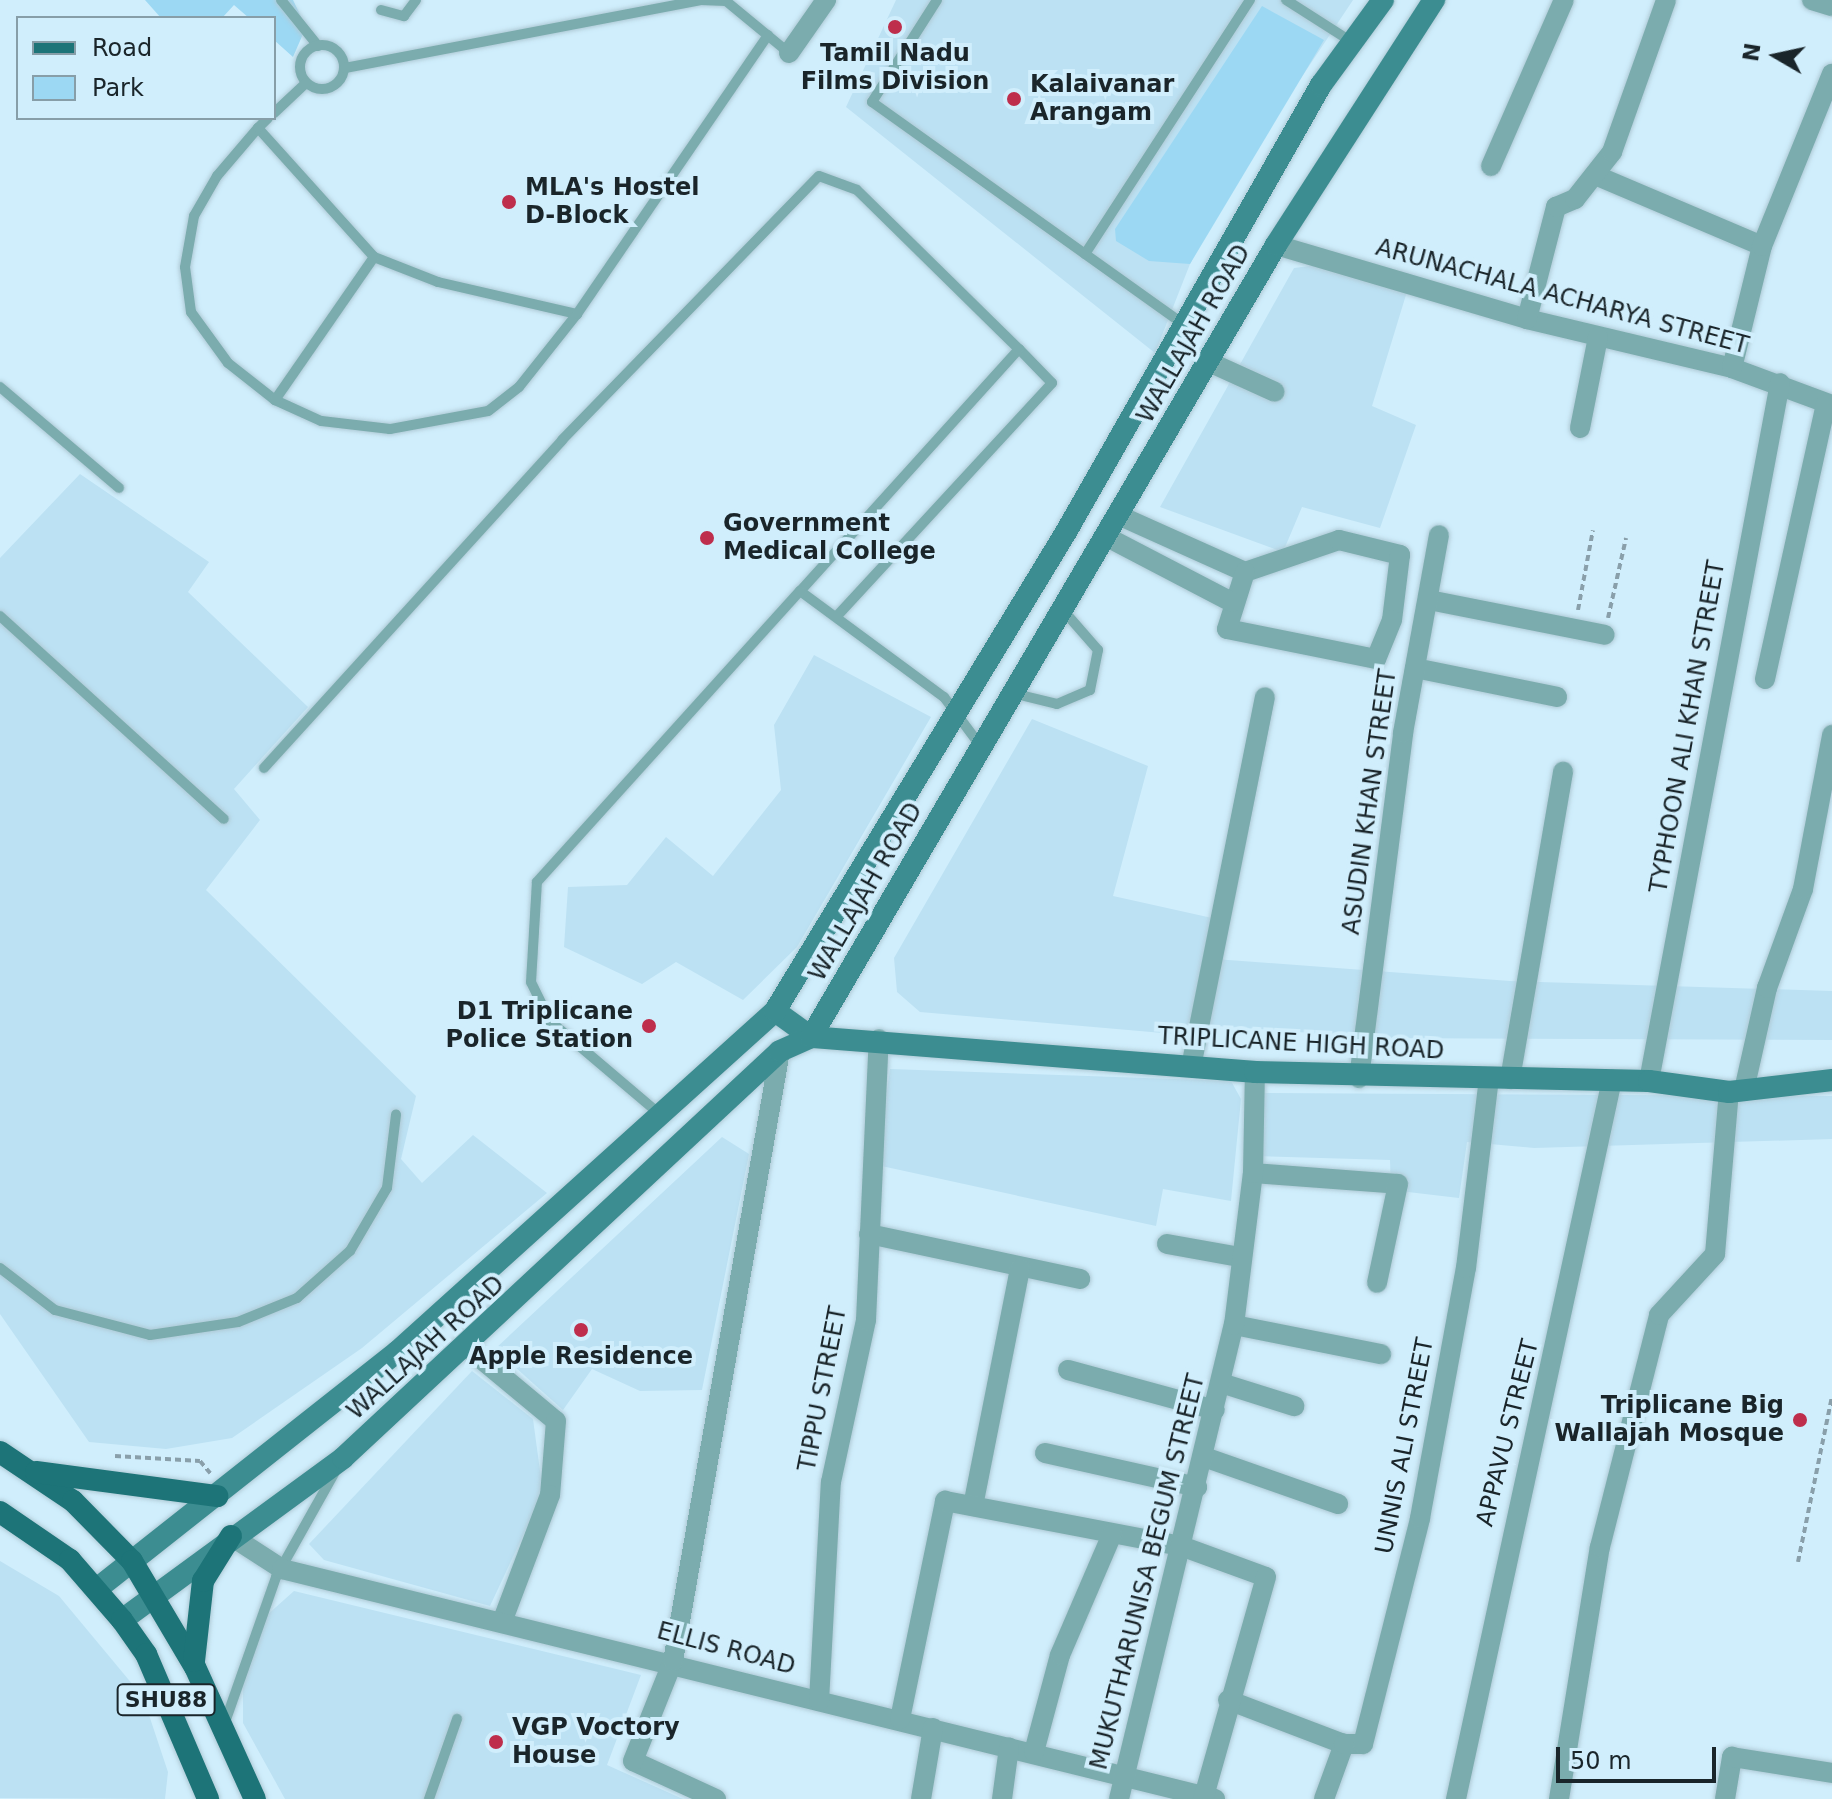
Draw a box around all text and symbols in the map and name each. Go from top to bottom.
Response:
legend [16,16,276,120]
north arrow [1736,16,1816,96]
marker: Tamil Nadu Films Division [886,18,904,36]
text: Road [92,34,152,62]
place label: Tamil Nadu Films Division [801,40,989,96]
text: N [1738,41,1766,63]
place label: Kalaivanar Arangam [1030,71,1174,127]
text: Park [92,74,144,102]
marker: Kalaivanar Arangam [1005,90,1023,108]
place label: MLA's Hostel D-Block [525,174,700,230]
marker: MLA's Hostel D-Block [500,193,518,211]
street label: ARUNACHALA ACHARYA STREET [1373,233,1751,361]
street label: WALLAJAH ROAD [1131,240,1257,428]
place label: Government Medical College [723,510,936,566]
marker: Government Medical College [698,529,716,547]
street label: TYPHOON ALI KHAN STREET [1645,559,1731,895]
street label: ASUDIN KHAN STREET [1337,667,1403,937]
street label: WALLAJAH ROAD [803,798,929,986]
place label: D1 Triplicane Police Station [445,998,633,1054]
marker: D1 Triplicane Police Station [640,1017,658,1035]
street label: TRIPLICANE HIGH ROAD [1157,1022,1445,1066]
street label: WALLAJAH ROAD [342,1270,510,1426]
street label: TIPPU STREET [793,1304,853,1474]
marker: Apple Residence [572,1321,590,1339]
street label: UNNIS ALI STREET [1370,1336,1440,1556]
street label: APPAVU STREET [1471,1336,1545,1530]
place label: Apple Residence [469,1343,693,1371]
street label: MUKUTHARUNISA BEGUM STREET [1085,1371,1211,1773]
place label: Triplicane Big Wallajah Mosque [1554,1392,1784,1448]
marker: Triplicane Big Wallajah Mosque [1791,1411,1809,1429]
street label: ELLIS ROAD [654,1617,798,1681]
road number: SHU88 [116,1682,216,1718]
place label: VGP Voctory House [512,1714,680,1770]
scale bar [1560,1731,1720,1781]
marker: VGP Voctory House [487,1733,505,1751]
text: 50 m [1570,1747,1632,1775]

